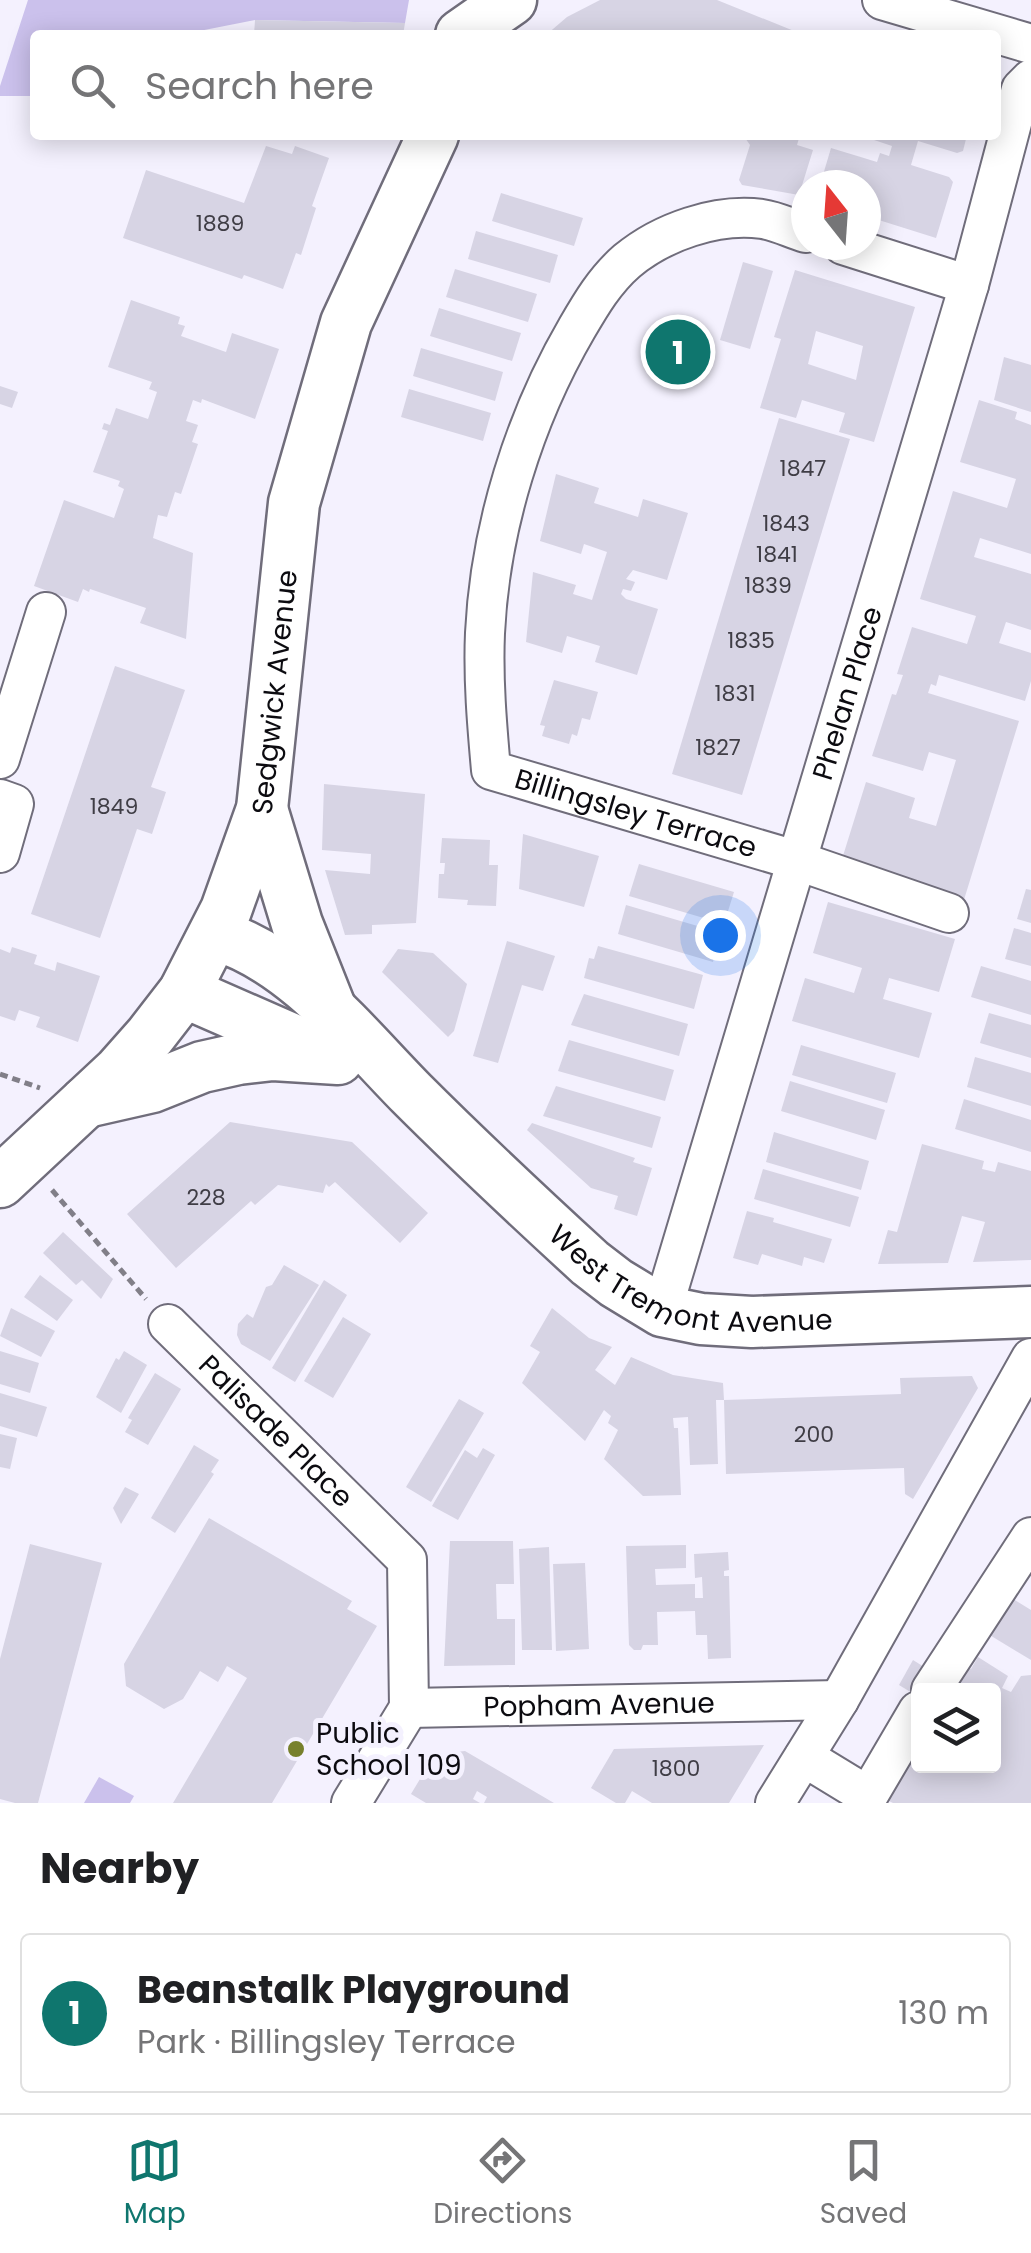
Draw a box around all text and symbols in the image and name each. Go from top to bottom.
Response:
search box [30,30,1001,140]
icon: search [65,58,120,113]
text: Search here [145,59,374,112]
north arrow [791,170,881,260]
house number: 1889 [196,208,244,239]
pin: 1 [646,314,710,390]
house number: 1847 [780,453,826,484]
house number: 1843 [762,508,810,539]
house number: 1841 [756,539,798,570]
street label: Sedgwick Avenue [243,568,307,816]
house number: 1839 [744,570,792,601]
street label: Phelan Place [803,602,892,785]
house number: 1835 [727,625,775,656]
house number: 1831 [715,678,755,709]
house number: 1827 [695,732,741,763]
street label: Billingsley Terrace [510,759,761,868]
house number: 1849 [90,791,138,822]
your location [695,910,746,961]
house number: 228 [186,1182,226,1213]
street label: West Tremont Avenue [540,1216,833,1342]
street label: Palisade Place [190,1346,362,1516]
house number: 200 [794,1419,834,1450]
street label: Popham Avenue [483,1683,715,1727]
map controls [911,1683,1001,1773]
button: layers [911,1683,1001,1773]
place label: Public School 109 [316,1714,462,1785]
marker: Public School 109 [285,1738,307,1760]
house number: 1800 [652,1753,700,1784]
text: Nearby [40,1839,199,1898]
text: Beanstalk Playground [137,1963,570,2016]
text: 1 [68,1990,81,2035]
text: 130 m [898,1990,989,2035]
text: Park · Billingsley Terrace [137,2019,516,2064]
tab: Map [124,2133,186,2235]
tab: Directions [433,2133,572,2235]
tab: Saved [820,2133,907,2235]

